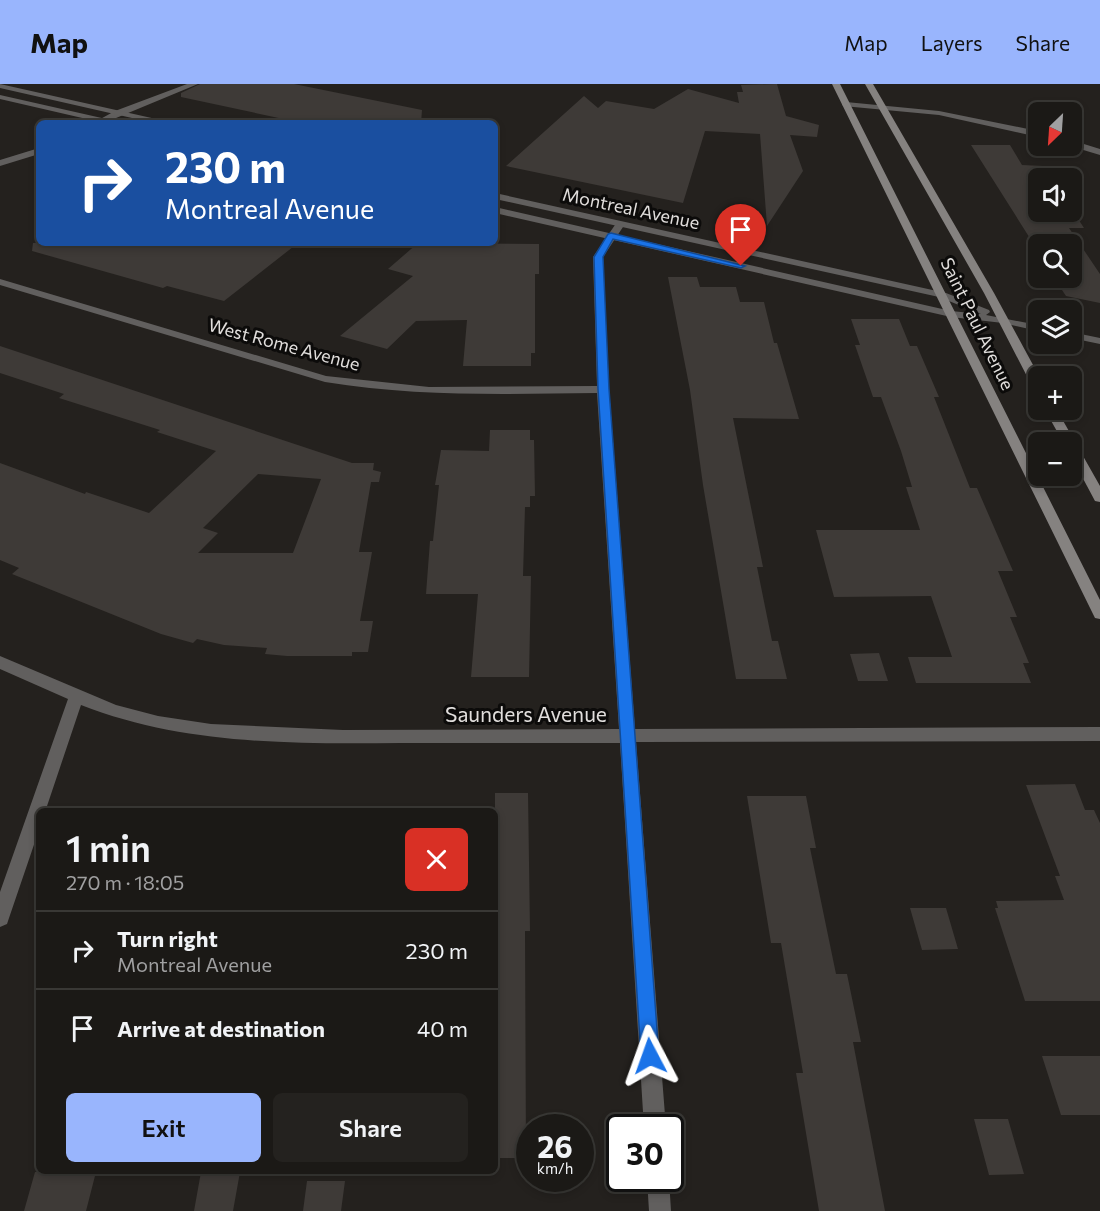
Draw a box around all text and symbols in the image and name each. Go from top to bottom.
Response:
text: Map [30,25,88,59]
text: Map [844,30,888,55]
text: Layers [921,30,983,55]
text: Share [1016,30,1070,55]
north arrow [1028,102,1082,156]
map controls [1028,102,1082,486]
text: 230 m [165,140,286,192]
icon: right [66,144,144,222]
button: sound [1028,168,1082,222]
street label: Montreal Avenue [561,183,702,233]
text: Montreal Avenue [165,192,374,225]
pin [715,204,766,266]
icon: arrive [724,213,757,246]
button: search [1028,234,1082,288]
street label: Saint Paul Avenue [936,254,1019,393]
button: layers [1028,300,1082,354]
street label: West Rome Avenue [206,313,363,375]
button: + [1028,366,1082,420]
button: − [1028,432,1082,486]
street label: Saunders Avenue [445,701,607,726]
text: 1 min [66,825,151,869]
button: close [405,828,468,891]
text: 270 m · 18:05 [66,870,184,894]
text: Turn right [117,925,218,952]
icon: right [66,934,99,967]
text: 230 m [405,937,468,964]
text: Montreal Avenue [117,952,272,976]
icon: arrive [66,1012,99,1045]
text: Arrive at destination [117,1015,325,1042]
text: 40 m [417,1015,468,1042]
position arrow [618,1024,682,1088]
button: Exit [66,1093,261,1162]
button: Share [273,1093,468,1162]
speed limit sign: 30 [606,1114,684,1192]
text: 26 [537,1127,573,1164]
text: km/h [537,1159,573,1177]

